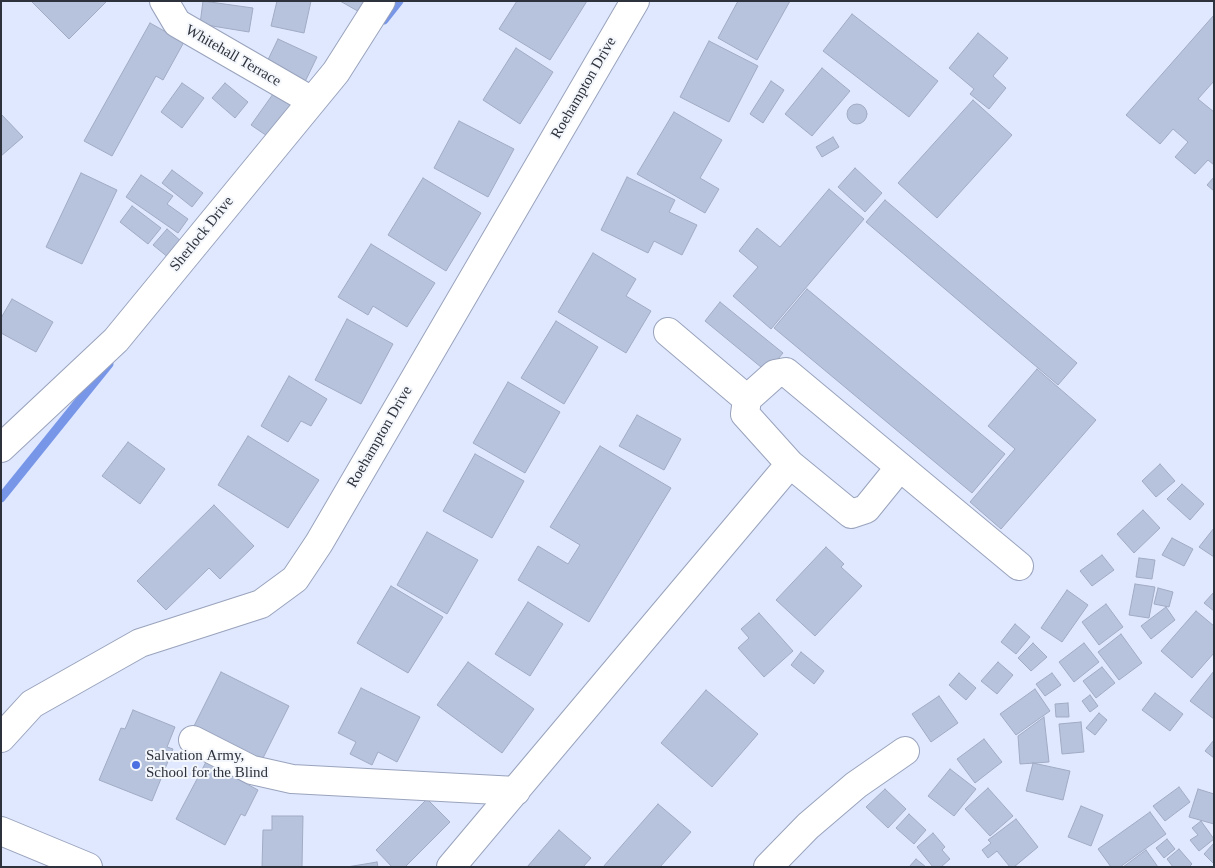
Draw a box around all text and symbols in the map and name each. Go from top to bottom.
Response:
street label: Whitehall Terrace [182,21,284,91]
street label: Roehampton Drive [548,34,620,142]
street label: Sherlock Drive [166,193,238,275]
street label: Roehampton Drive [344,383,416,491]
place label: Salvation Army, School for the Blind [146,747,268,782]
marker: Salvation Army, School for the Blind [130,759,142,771]

